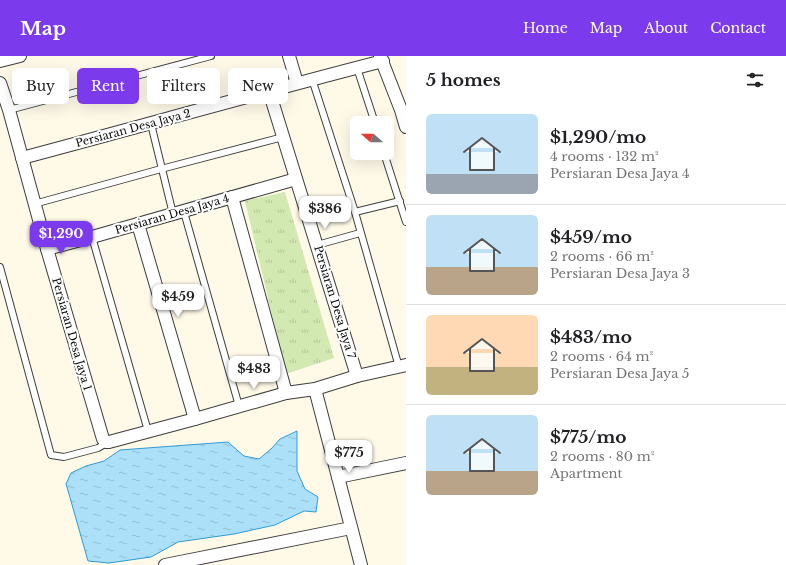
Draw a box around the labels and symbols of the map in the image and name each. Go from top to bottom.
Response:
street label: Persiaran Desa Jaya 2 [74,106,192,150]
north arrow [350,116,394,160]
street label: Persiaran Desa Jaya 4 [113,191,231,237]
pin: $386 [301,196,349,230]
pin: $1,290 [28,221,94,255]
street label: Persiaran Desa Jaya 7 [311,244,359,361]
street label: Persiaran Desa Jaya 1 [49,276,95,392]
pin: $459 [154,284,202,318]
pin: $483 [230,356,278,390]
pin: $775 [325,440,373,474]

